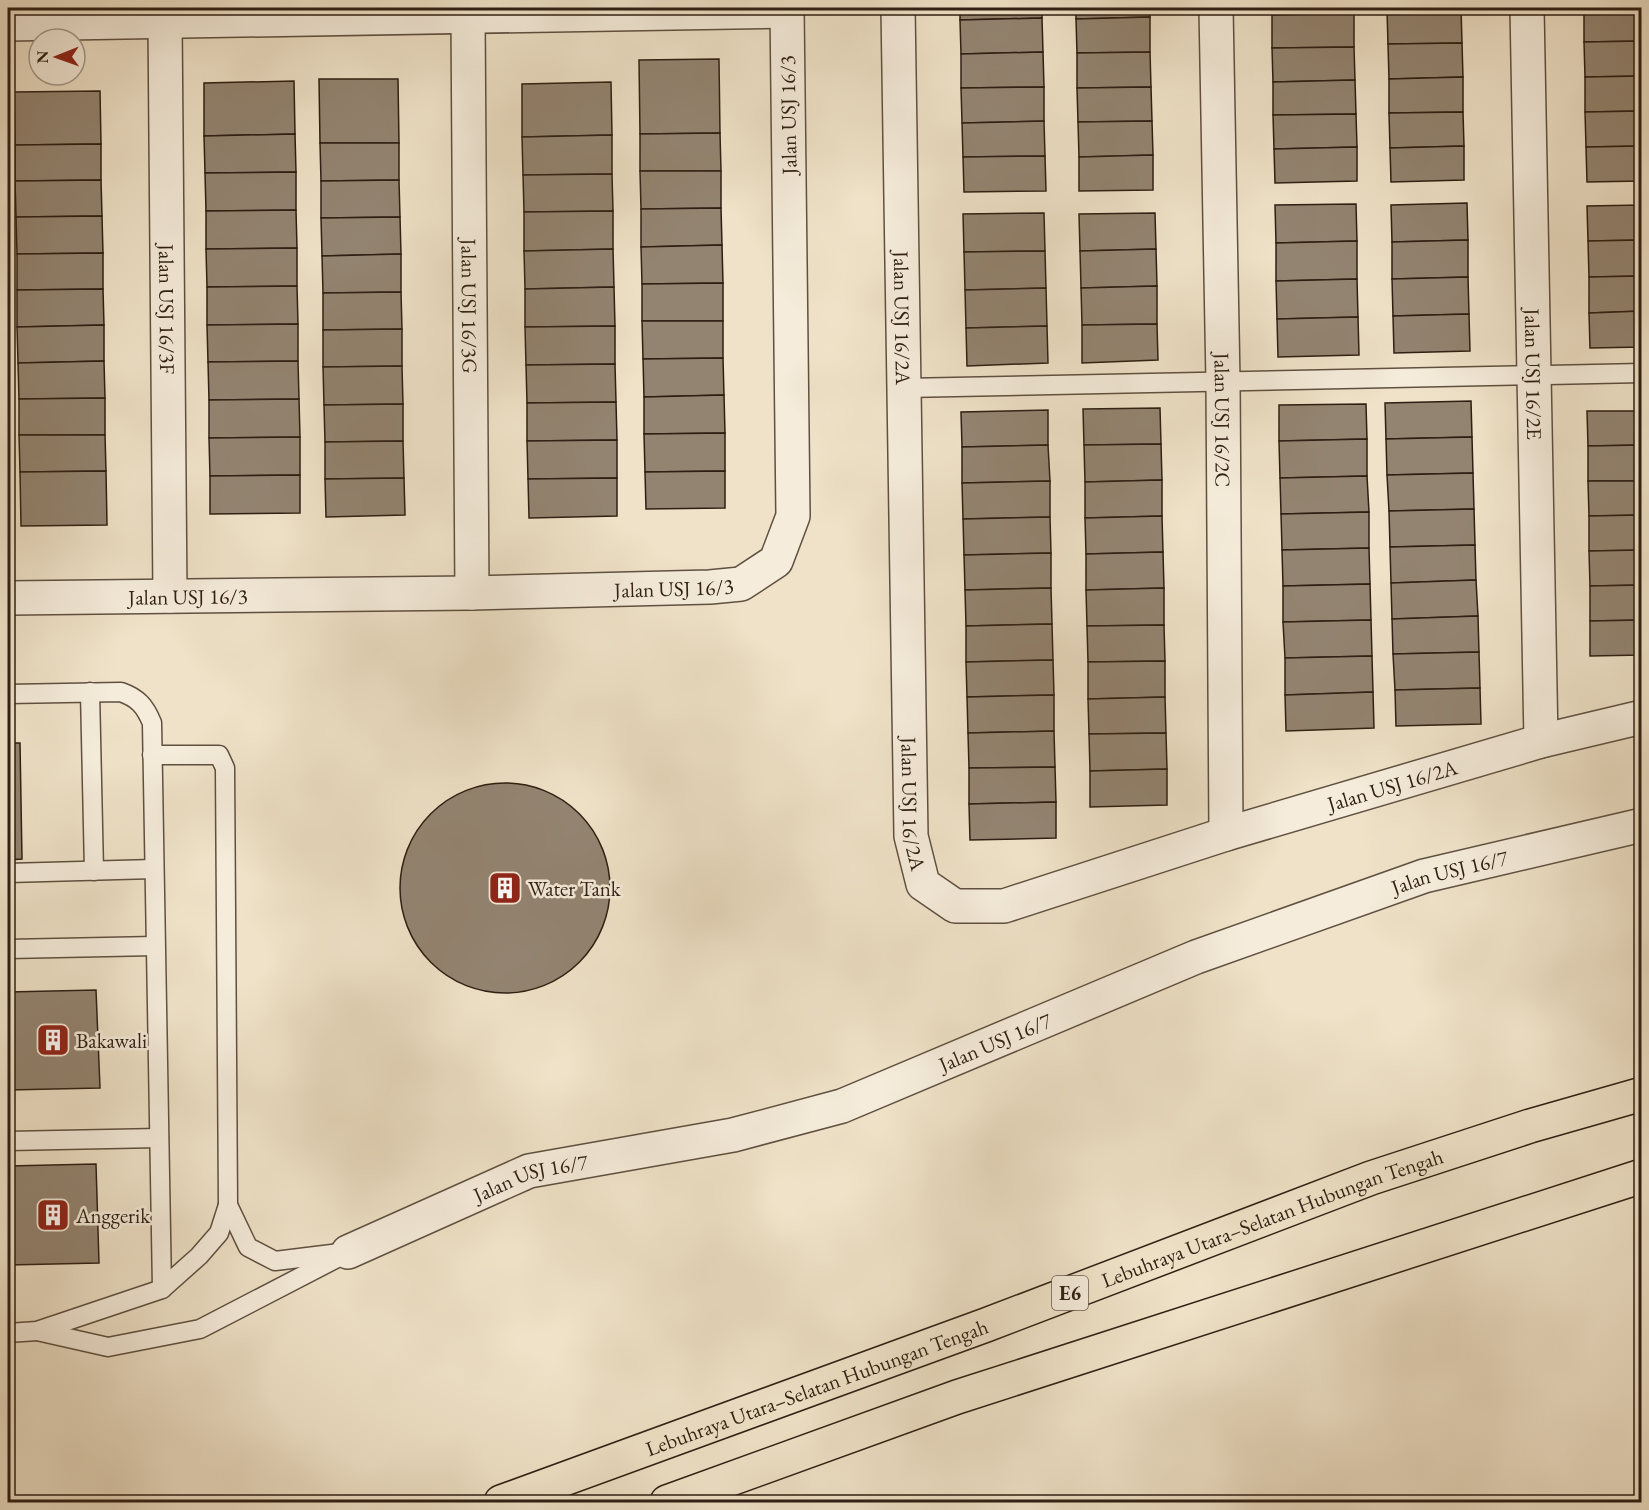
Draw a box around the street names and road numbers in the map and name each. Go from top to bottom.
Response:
street label: Jalan USJ 16/3 [773,55,803,177]
street label: Jalan USJ 16/3G [456,236,484,374]
street label: Jalan USJ 16/3F [153,242,182,374]
street label: Jalan USJ 16/2A [888,249,917,386]
street label: Jalan USJ 16/2E [1519,306,1549,440]
street label: Jalan USJ 16/2C [1209,350,1237,487]
street label: Jalan USJ 16/3 [612,571,735,603]
street label: Jalan USJ 16/3 [126,582,248,610]
street label: Jalan USJ 16/2A [896,735,933,874]
street label: Jalan USJ 16/2A [1322,753,1461,817]
street label: Jalan USJ 16/7 [1386,843,1511,901]
street label: Jalan USJ 16/7 [933,1006,1056,1078]
street label: Lebuhraya Utara–Selatan Hubungan Tengah [1097,1142,1447,1293]
street label: Jalan USJ 16/7 [467,1147,591,1209]
road number: E6 [1052,1276,1088,1310]
street label: Lebuhraya Utara–Selatan Hubungan Tengah [642,1312,992,1462]

